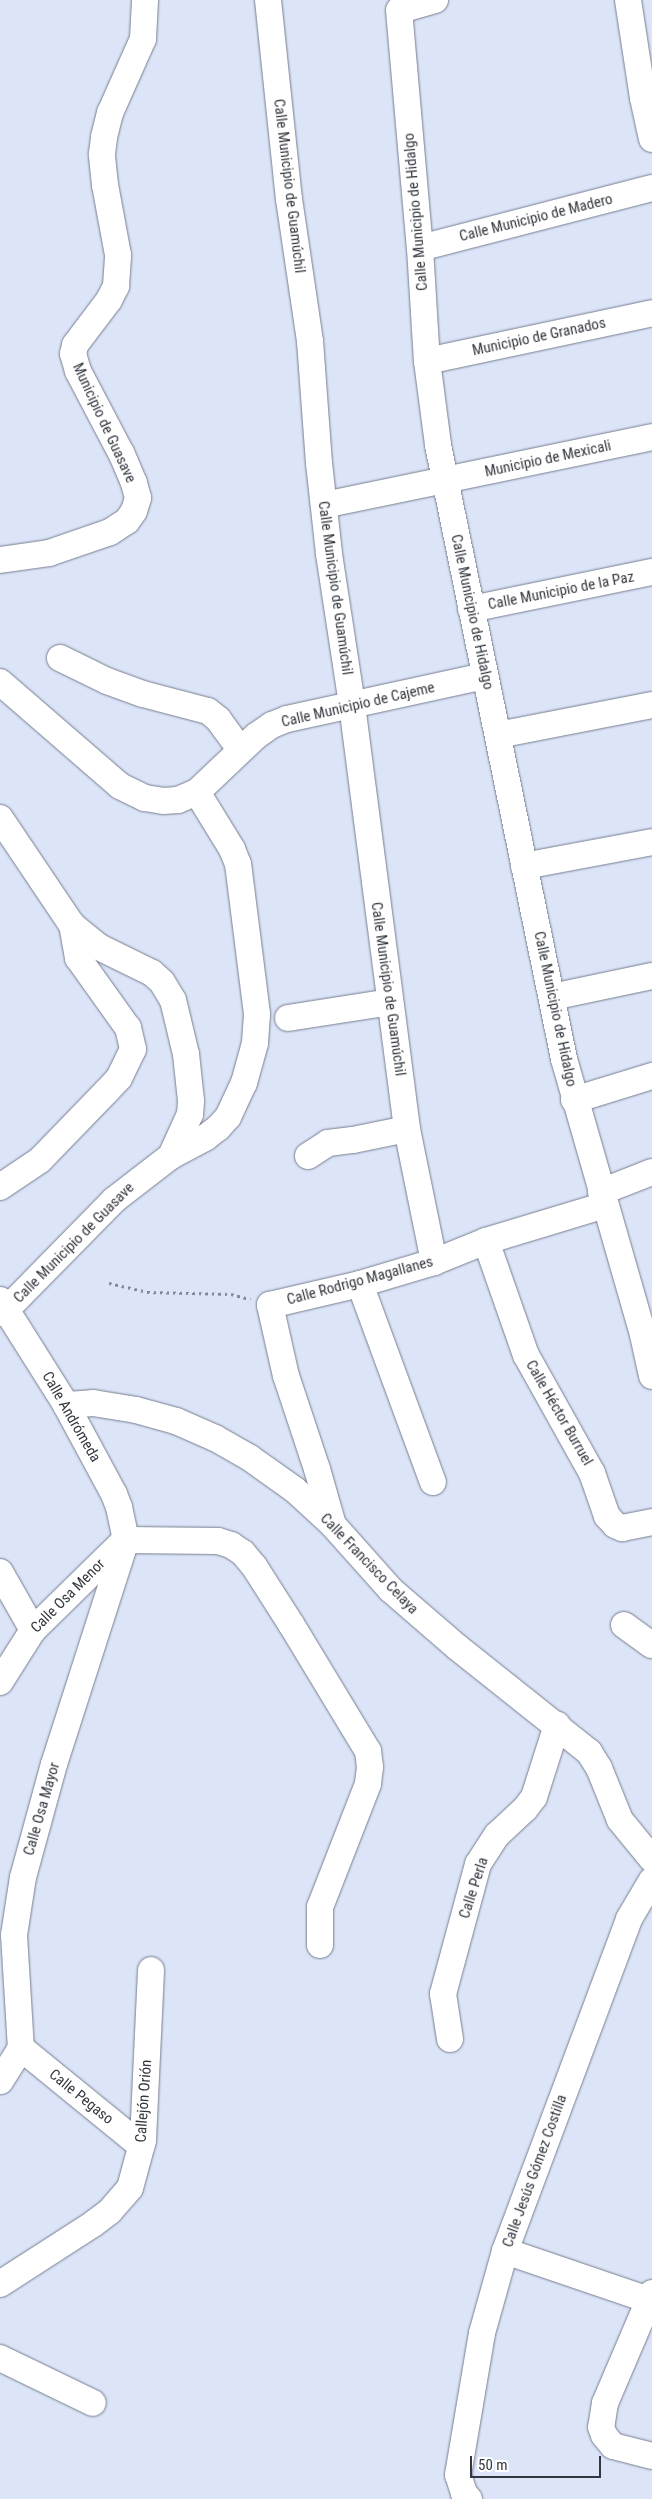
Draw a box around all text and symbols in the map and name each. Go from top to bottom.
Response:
street label: Calle Municipio de Guamúchil [269,98,309,274]
street label: Calle Municipio de Hidalgo [400,132,432,292]
street label: Calle Municipio de Madero [457,190,615,246]
street label: Municipio de Granados [471,314,607,360]
street label: Municipio de Guasave [68,360,140,486]
street label: Municipio de Mexicali [483,437,613,481]
street label: Calle Municipio de Guamúchil [314,500,356,676]
street label: Calle Municipio de Hidalgo [447,533,497,691]
street label: Calle Municipio de la Paz [486,568,636,614]
street label: Calle Municipio de Cajeme [280,679,436,731]
street label: Calle Municipio de Guamúchil [367,901,409,1077]
street label: Calle Municipio de Hidalgo [530,930,580,1088]
street label: Calle Municipio de Guasave [10,1179,138,1307]
street label: Calle Rodrigo Magallanes [285,1253,435,1309]
street label: Calle Héctor Burruel [522,1357,596,1469]
street label: Calle Andrómeda [38,1369,104,1465]
street label: Calle Francisco Celaya [316,1510,422,1618]
street label: Calle Osa Menor [27,1555,109,1637]
street label: Calle Osa Mayor [20,1760,64,1858]
street label: Calle Perla [456,1855,492,1921]
street label: Callejón Orión [132,2059,156,2143]
street label: Calle Pegaso [45,2066,117,2128]
street label: Calle Jesús Gómez Costilla [499,2092,571,2250]
scale bar [472,2446,603,2478]
text: 50 m [478,2456,508,2474]

